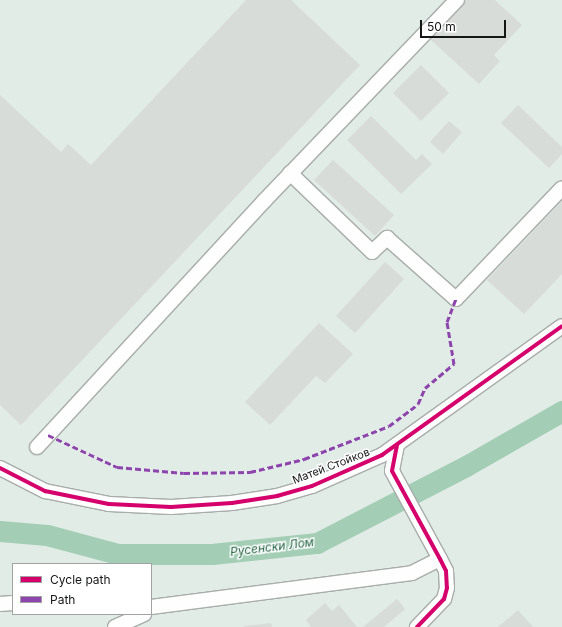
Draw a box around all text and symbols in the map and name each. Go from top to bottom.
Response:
scale bar [422,12,508,38]
text: 50 m [427,19,456,34]
street label: Матей Стойков [291,445,371,487]
water label: Русенски Лом [229,535,315,559]
legend [12,563,152,615]
text: Cycle path [50,572,111,587]
text: Path [50,592,75,607]

